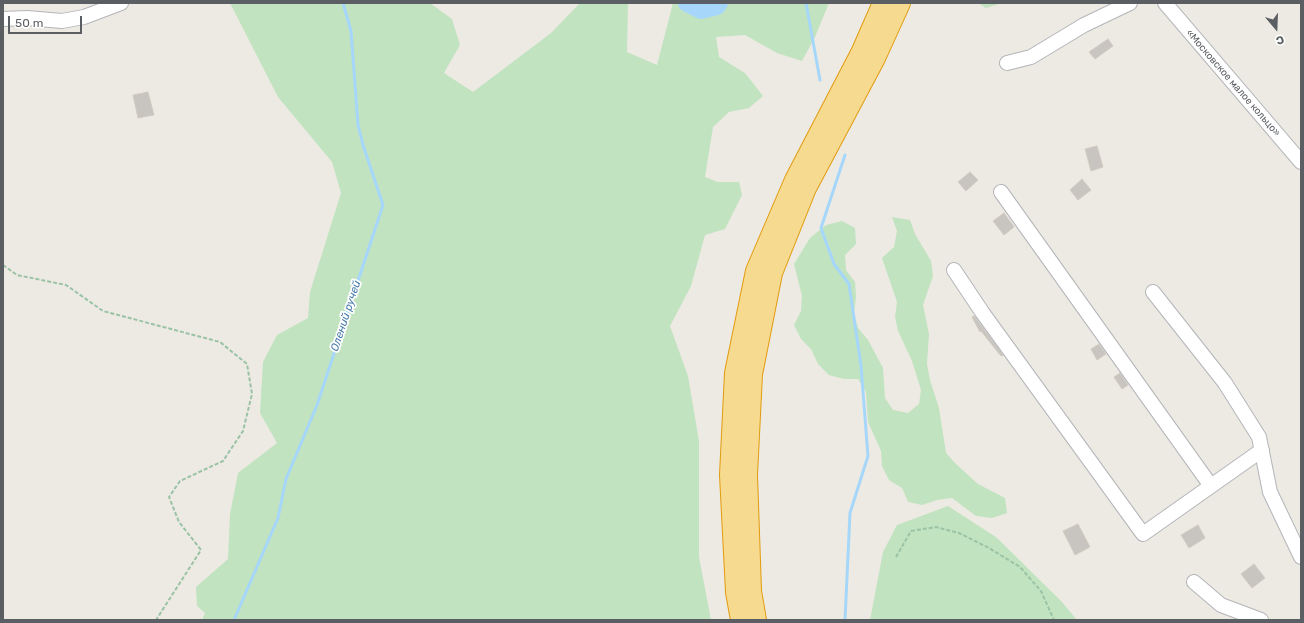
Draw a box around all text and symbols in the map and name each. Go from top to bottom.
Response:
scale bar [10,8,84,34]
north arrow [1256,8,1296,48]
text: 50 m [15,16,43,30]
street label: «Московское малое кольцо» [1183,27,1283,139]
text: С [1274,32,1286,47]
water label: Олений ручей [328,279,364,353]

